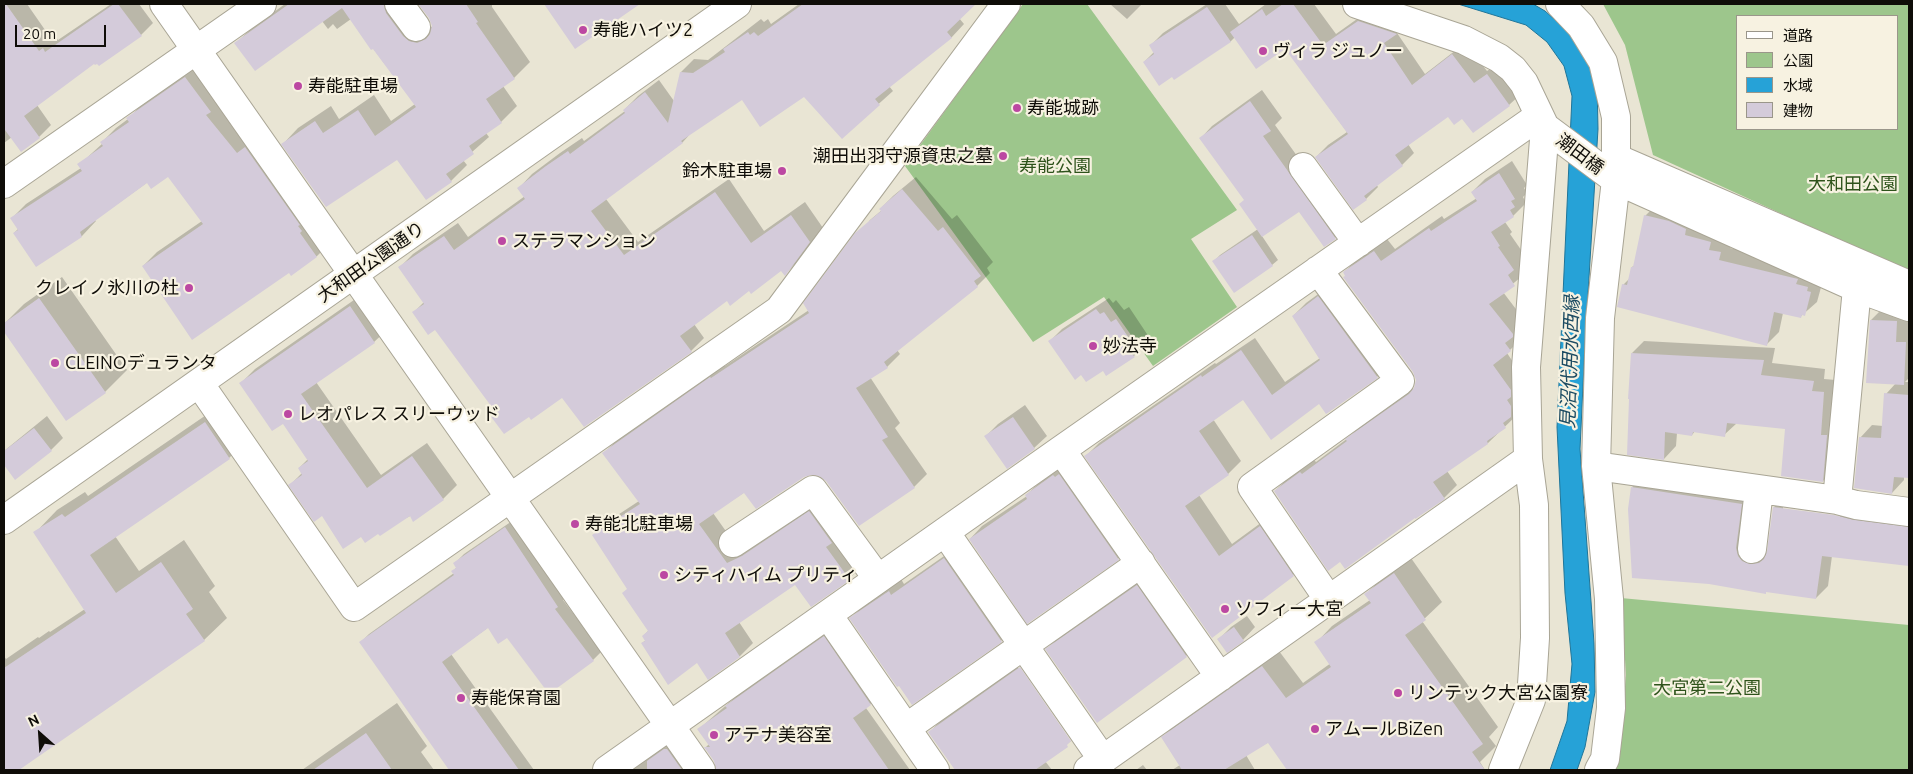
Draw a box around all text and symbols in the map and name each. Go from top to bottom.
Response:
scale bar [18,15,109,47]
legend [1736,15,1898,130]
place label: 寿能ハイツ2 [593,19,693,41]
marker: 寿能ハイツ2 [577,24,589,36]
text: 20 m [23,25,56,42]
text: 道路 [1783,27,1813,44]
place label: ヴィラ ジュノー [1273,40,1403,62]
marker: ヴィラ ジュノー [1257,45,1269,57]
text: 公園 [1783,52,1813,69]
place label: 寿能駐車場 [308,75,398,97]
text: 水域 [1783,77,1813,94]
marker: 寿能駐車場 [292,80,304,92]
place label: 寿能城跡 [1027,97,1099,119]
marker: 寿能城跡 [1011,102,1023,114]
text: 建物 [1783,102,1813,119]
street label: 潮田橋 [1552,129,1608,179]
place label: 潮田出羽守源資忠之墓 [813,145,993,167]
marker: 潮田出羽守源資忠之墓 [997,150,1009,162]
park label: 寿能公園 [1019,155,1091,177]
place label: 鈴木駐車場 [682,160,772,182]
marker: 鈴木駐車場 [776,165,788,177]
park label: 大和田公園 [1808,173,1898,195]
street label: 大和田公園通り [313,217,429,307]
place label: ステラマンション [512,230,656,252]
marker: ステラマンション [496,235,508,247]
place label: クレイノ氷川の杜 [35,277,179,299]
marker: クレイノ氷川の杜 [183,282,195,294]
water label: 見沼代用水西縁 [1556,295,1584,429]
place label: 妙法寺 [1103,335,1157,357]
marker: 妙法寺 [1087,340,1099,352]
place label: CLEINOデュランタ [65,352,217,374]
marker: CLEINOデュランタ [49,357,61,369]
place label: レオパレス スリーウッド [298,403,500,425]
marker: レオパレス スリーウッド [282,408,294,420]
place label: 寿能北駐車場 [585,513,693,535]
marker: 寿能北駐車場 [569,518,581,530]
place label: シティハイム プリティ [674,564,858,586]
marker: シティハイム プリティ [658,569,670,581]
place label: ソフィー大宮 [1235,598,1343,620]
marker: ソフィー大宮 [1219,603,1231,615]
park label: 大宮第二公園 [1653,677,1761,699]
place label: リンテック大宮公園寮 [1408,682,1588,704]
place label: 寿能保育園 [471,687,561,709]
marker: リンテック大宮公園寮 [1392,687,1404,699]
marker: 寿能保育園 [455,692,467,704]
north arrow [15,709,65,759]
text: N [25,711,42,730]
place label: アムールBiZen [1325,718,1443,740]
marker: アムールBiZen [1309,723,1321,735]
place label: アテナ美容室 [724,724,832,746]
marker: アテナ美容室 [708,729,720,741]

